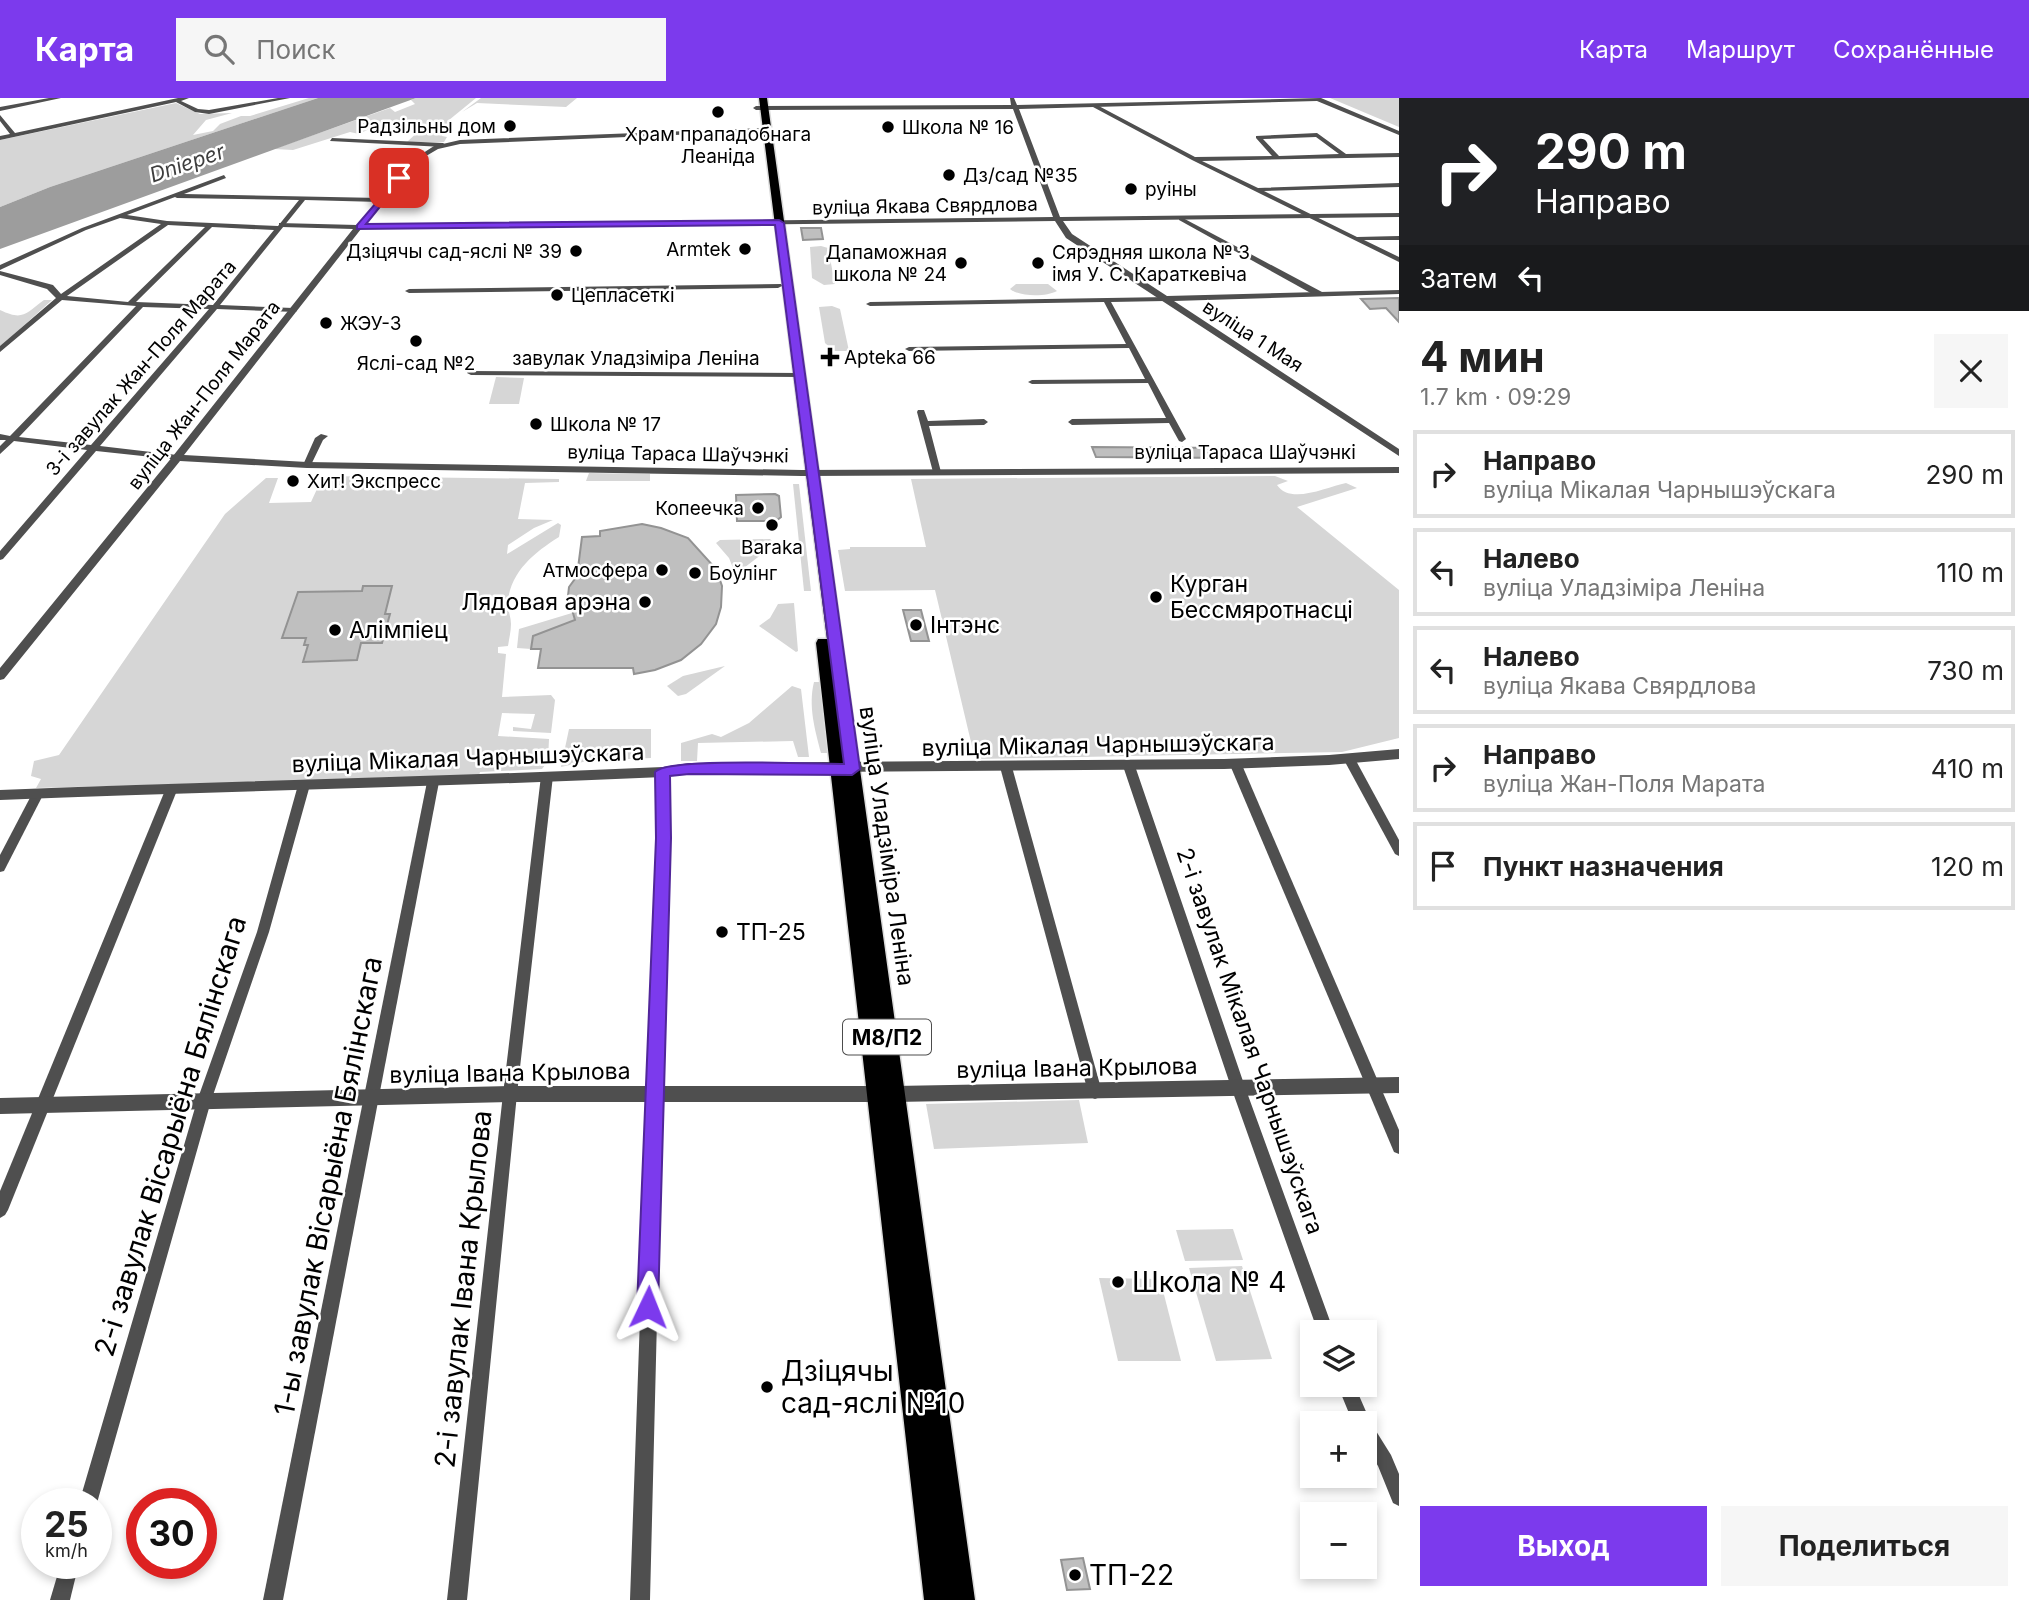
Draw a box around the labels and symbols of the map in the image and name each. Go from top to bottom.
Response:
marker: Храм прападобнага Леаніда [710,104,726,120]
place label: Радзільны дом [357,115,496,138]
place label: Школа № 16 [902,116,1014,139]
marker: Радзільны дом [502,118,518,134]
marker: Школа № 16 [880,119,896,135]
place label: Храм прападобнага Леаніда [625,123,811,168]
water label: Dnieper [146,138,229,187]
pin [369,148,429,208]
place label: Дз/сад №35 [963,164,1078,187]
marker: Дз/сад №35 [941,167,957,183]
place label: руіны [1145,178,1197,201]
marker: руіны [1123,181,1139,197]
street label: вуліца Якава Свярдлова [812,193,1038,219]
place label: Armtek [666,238,732,261]
place label: Дзіцячы сад-яслі № 39 [346,240,562,263]
marker: Armtek [737,241,753,257]
place label: Дапаможная школа № 24 [826,241,947,286]
place label: Сярэдняя школа № 3 імя У. С. Караткевіча [1052,241,1250,286]
marker: Дзіцячы сад-яслі № 39 [568,243,584,259]
street label: 3-і завулак Жан-Поля Марата [41,255,241,481]
marker: Дапаможная школа № 24 [953,255,969,271]
marker: Сярэдняя школа № 3 імя У. С. Караткевіча [1030,255,1046,271]
place label: Цепласеткі [571,284,675,307]
marker: Цепласеткі [549,287,565,303]
street label: вуліца 1 Мая [1199,295,1307,377]
street label: вуліца Жан-Поля Марата [123,296,285,494]
place label: ЖЭУ-3 [340,312,402,335]
marker: ЖЭУ-3 [318,315,334,331]
marker: Яслі-сад №2 [408,333,424,349]
place label: Apteka 66 [844,346,936,369]
street label: завулак Уладзіміра Леніна [512,347,760,370]
marker: Apteka 66 [822,349,838,365]
place label: Яслі-сад №2 [357,352,475,375]
place label: Школа № 17 [550,413,661,436]
marker: Школа № 17 [528,416,544,432]
street label: вуліца Тараса Шаўчэнкі [567,441,789,467]
street label: вуліца Тараса Шаўчэнкі [1134,441,1356,464]
place label: Хит! Экспресс [307,470,441,493]
marker: Хит! Экспресс [285,473,301,489]
place label: Копеечка [655,497,744,520]
marker: Копеечка [750,500,766,516]
marker: Baraka [764,517,780,533]
place label: Baraka [741,536,803,559]
place label: Атмосфера [543,559,648,582]
marker: Атмосфера [654,562,670,578]
place label: Боўлінг [709,562,777,585]
marker: Боўлінг [687,565,703,581]
place label: Курган Бессмяротнасці [1170,570,1353,624]
place label: Лядовая арэна [461,588,631,616]
marker: Курган Бессмяротнасці [1148,589,1164,605]
marker: Лядовая арэна [637,594,653,610]
place label: Інтэнс [930,611,1000,639]
place label: Алімпіец [349,616,448,644]
marker: Інтэнс [908,617,924,633]
marker: Алімпіец [327,622,343,638]
street label: вуліца Уладзіміра Леніна [854,704,920,988]
street label: вуліца Мікалая Чарнышэўскага [921,728,1275,762]
street label: вуліца Мікалая Чарнышэўскага [291,738,645,778]
street label: 2-і завулак Мікалая Чарнышэўскага [1171,844,1329,1238]
street label: 2-і завулак Вісарыёна Бялінскага [87,912,253,1360]
place label: ТП-25 [736,918,806,946]
marker: ТП-25 [714,924,730,940]
street label: 1-ы завулак Вісарыёна Бялінскага [267,954,389,1418]
road number: М8/П2 [843,1020,931,1054]
street label: вуліца Івана Крылова [956,1052,1198,1084]
street label: вуліца Івана Крылова [389,1057,631,1089]
street label: 2-і завулак Івана Крылова [427,1108,499,1470]
place label: Школа № 4 [1132,1265,1286,1299]
position arrow [611,1270,685,1344]
marker: Школа № 4 [1110,1274,1126,1290]
place label: Дзіцячы сад-яслі №10 [781,1354,965,1420]
marker: Дзіцячы сад-яслі №10 [759,1379,775,1395]
speed limit sign: 30 [126,1488,217,1579]
place label: ТП-22 [1089,1558,1174,1592]
marker: ТП-22 [1067,1567,1083,1583]

